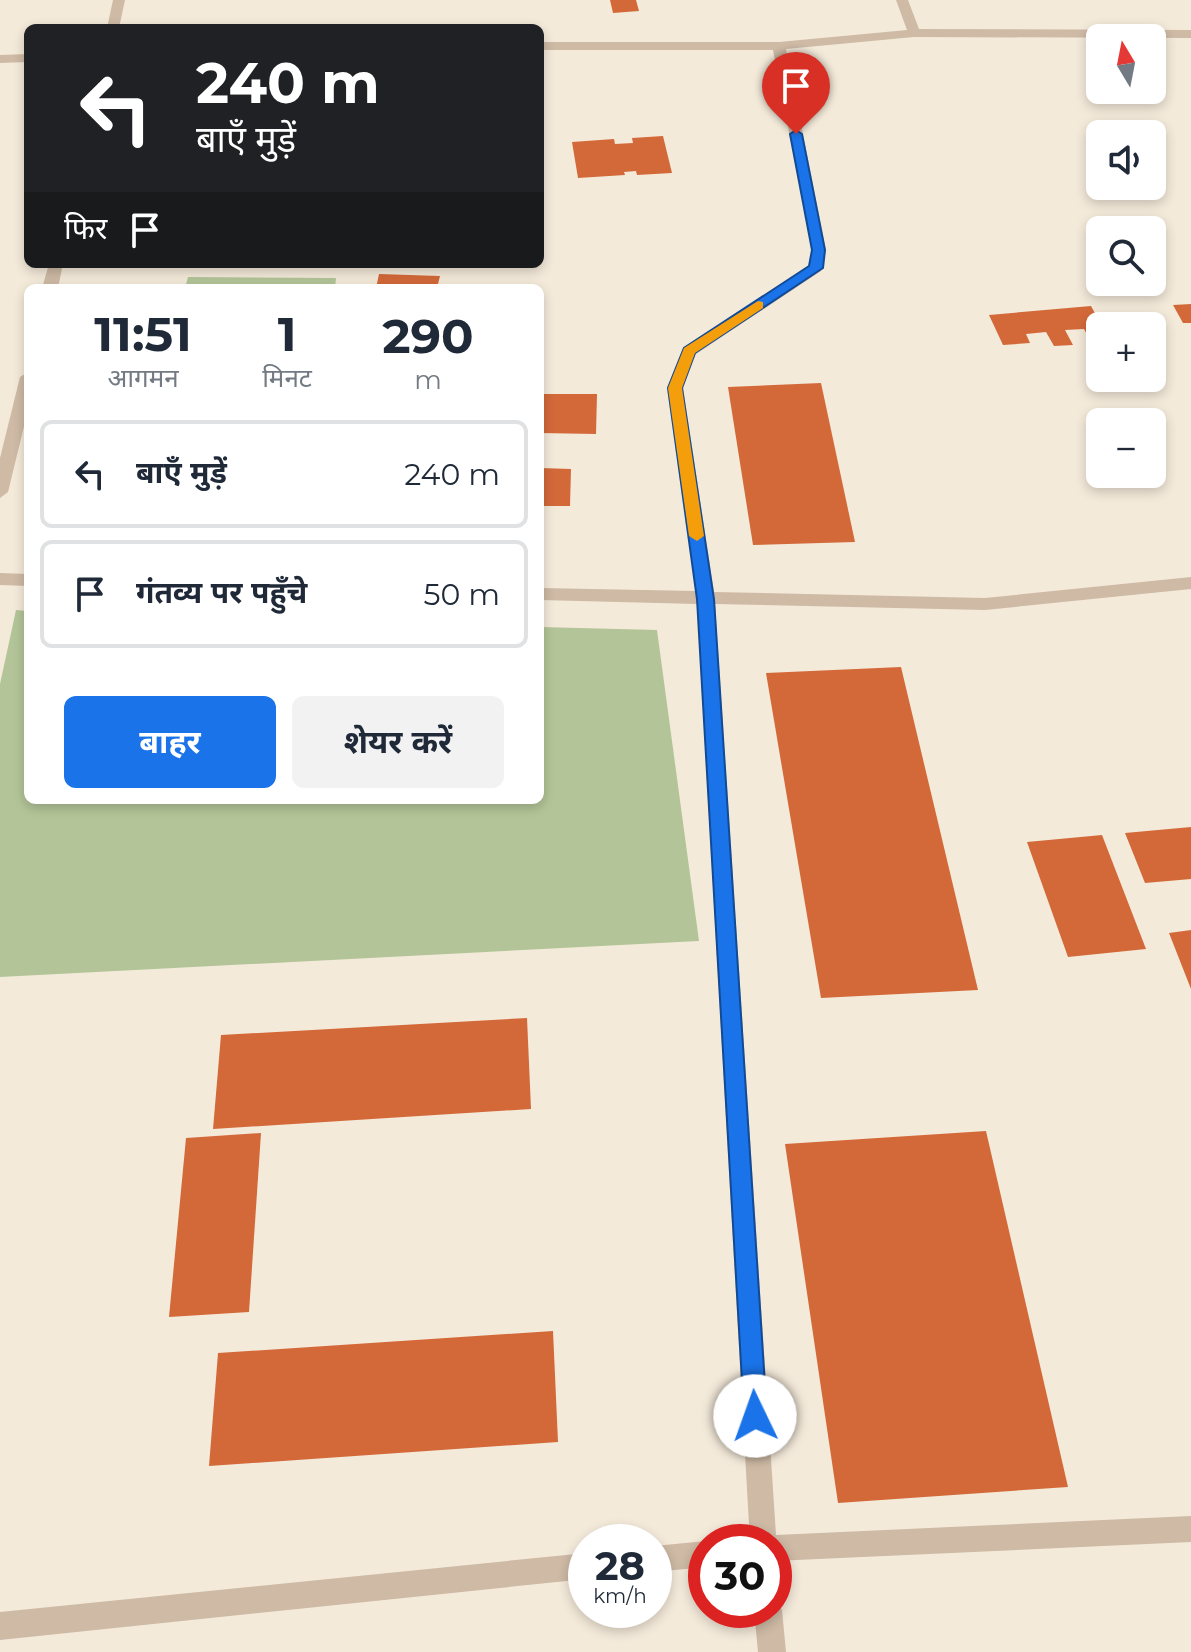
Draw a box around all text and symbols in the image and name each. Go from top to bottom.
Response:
north arrow [1086,24,1166,104]
map controls [1086,24,1166,488]
text: 240 m [196,49,380,117]
pin [762,52,830,134]
icon: left [64,56,168,160]
icon: arrive [774,64,818,108]
text: बाएँ मुड़ें [196,117,296,161]
button: sound [1086,120,1166,200]
icon: arrive [123,208,167,252]
text: फिर [64,210,107,247]
button: search [1086,216,1166,296]
text: 11:51 [94,305,192,363]
text: 1 [278,305,296,363]
text: 290 [382,307,474,365]
button: + [1086,312,1166,392]
text: आगमन [107,362,179,394]
text: मिनट [262,362,312,394]
text: m [414,364,442,396]
button: − [1086,408,1166,488]
icon: left [68,452,112,496]
text: बाएँ मुड़ें [136,454,227,491]
text: 240 m [404,456,500,493]
icon: arrive [68,572,112,616]
text: गंतव्य पर पहुँचे [136,574,307,611]
text: 50 m [423,576,500,613]
button: बाहर [64,696,276,788]
button: शेयर करें [292,696,504,788]
position arrow [713,1374,797,1458]
speed limit sign: 30 [688,1524,792,1628]
text: 28 [595,1541,645,1590]
text: km/h [593,1584,647,1608]

